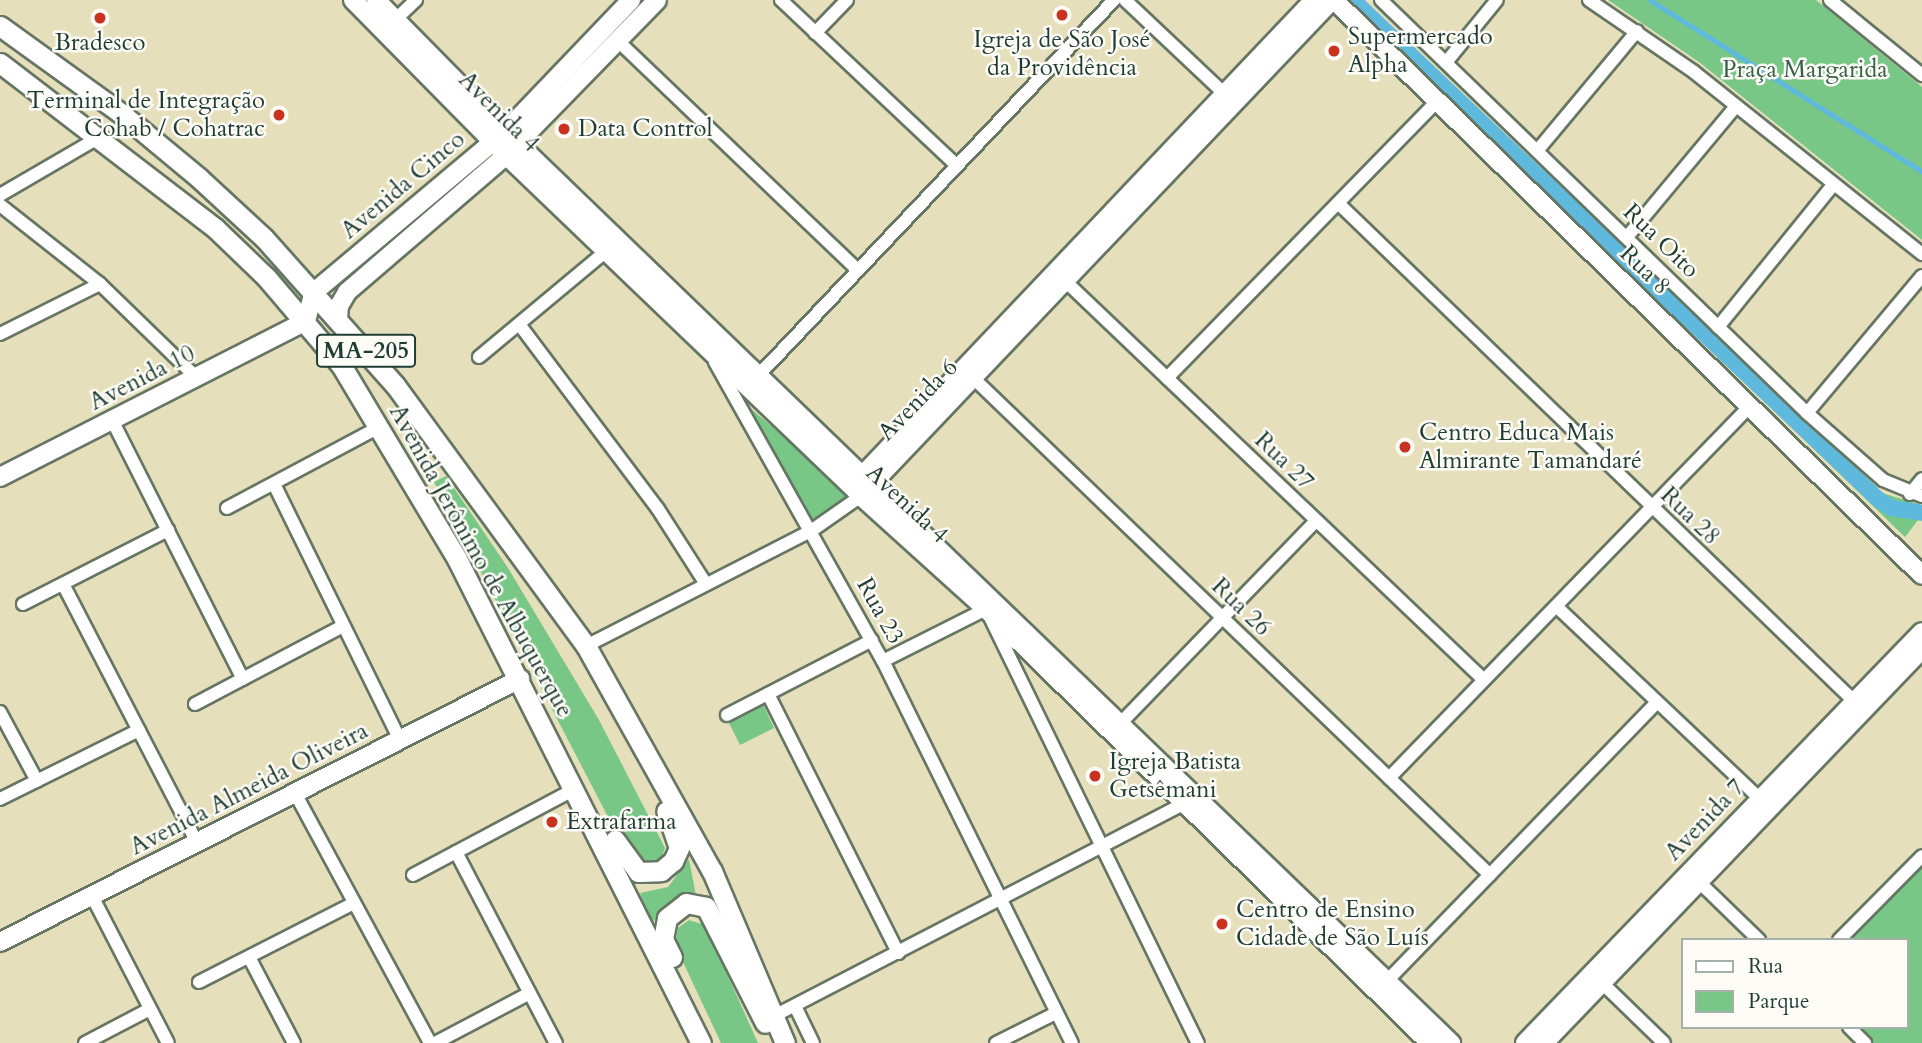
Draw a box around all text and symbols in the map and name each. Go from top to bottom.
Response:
marker: Igreja de São José da Providência [1054,7,1070,23]
marker: Bradesco [92,10,108,26]
place label: Supermercado Alpha [1348,23,1493,79]
place label: Igreja de São José da Providência [974,26,1150,82]
place label: Bradesco [54,29,146,57]
marker: Supermercado Alpha [1326,43,1342,59]
park label: Praça Margarida [1722,56,1888,84]
street label: Avenida 4 [453,66,545,158]
place label: Terminal de Integração Cohab / Cohatrac [27,87,265,143]
marker: Terminal de Integração Cohab / Cohatrac [271,107,287,123]
place label: Data Control [578,115,713,143]
marker: Data Control [556,121,572,137]
street label: Avenida Cinco [335,125,471,245]
street label: Rua Oito [1617,198,1705,284]
street label: Rua 8 [1614,239,1676,301]
road number: MA-205 [315,332,417,370]
street label: Avenida 10 [84,339,200,417]
street label: Avenida 6 [872,353,964,447]
street label: Avenida Jerônimo de Albuquerque [383,400,579,722]
place label: Centro Educa Mais Almirante Tamandaré [1419,419,1642,475]
street label: Rua 27 [1248,426,1320,496]
marker: Centro Educa Mais Almirante Tamandaré [1397,439,1413,455]
street label: Avenida 4 [860,459,954,549]
street label: Rua 28 [1654,481,1726,551]
street label: Rua 26 [1205,572,1277,642]
street label: Rua 23 [850,573,910,649]
street label: Avenida Almeida Oliveira [125,716,373,862]
place label: Igreja Batista Getsêmani [1109,748,1241,804]
marker: Igreja Batista Getsêmani [1087,768,1103,784]
street label: Avenida 7 [1659,773,1751,867]
place label: Extrafarma [566,808,677,836]
marker: Extrafarma [544,814,560,830]
place label: Centro de Ensino Cidade de São Luís [1236,896,1429,952]
marker: Centro de Ensino Cidade de São Luís [1214,916,1230,932]
legend [1680,938,1908,1029]
text: Rua [1748,952,1783,981]
text: Parque [1748,987,1809,1016]

